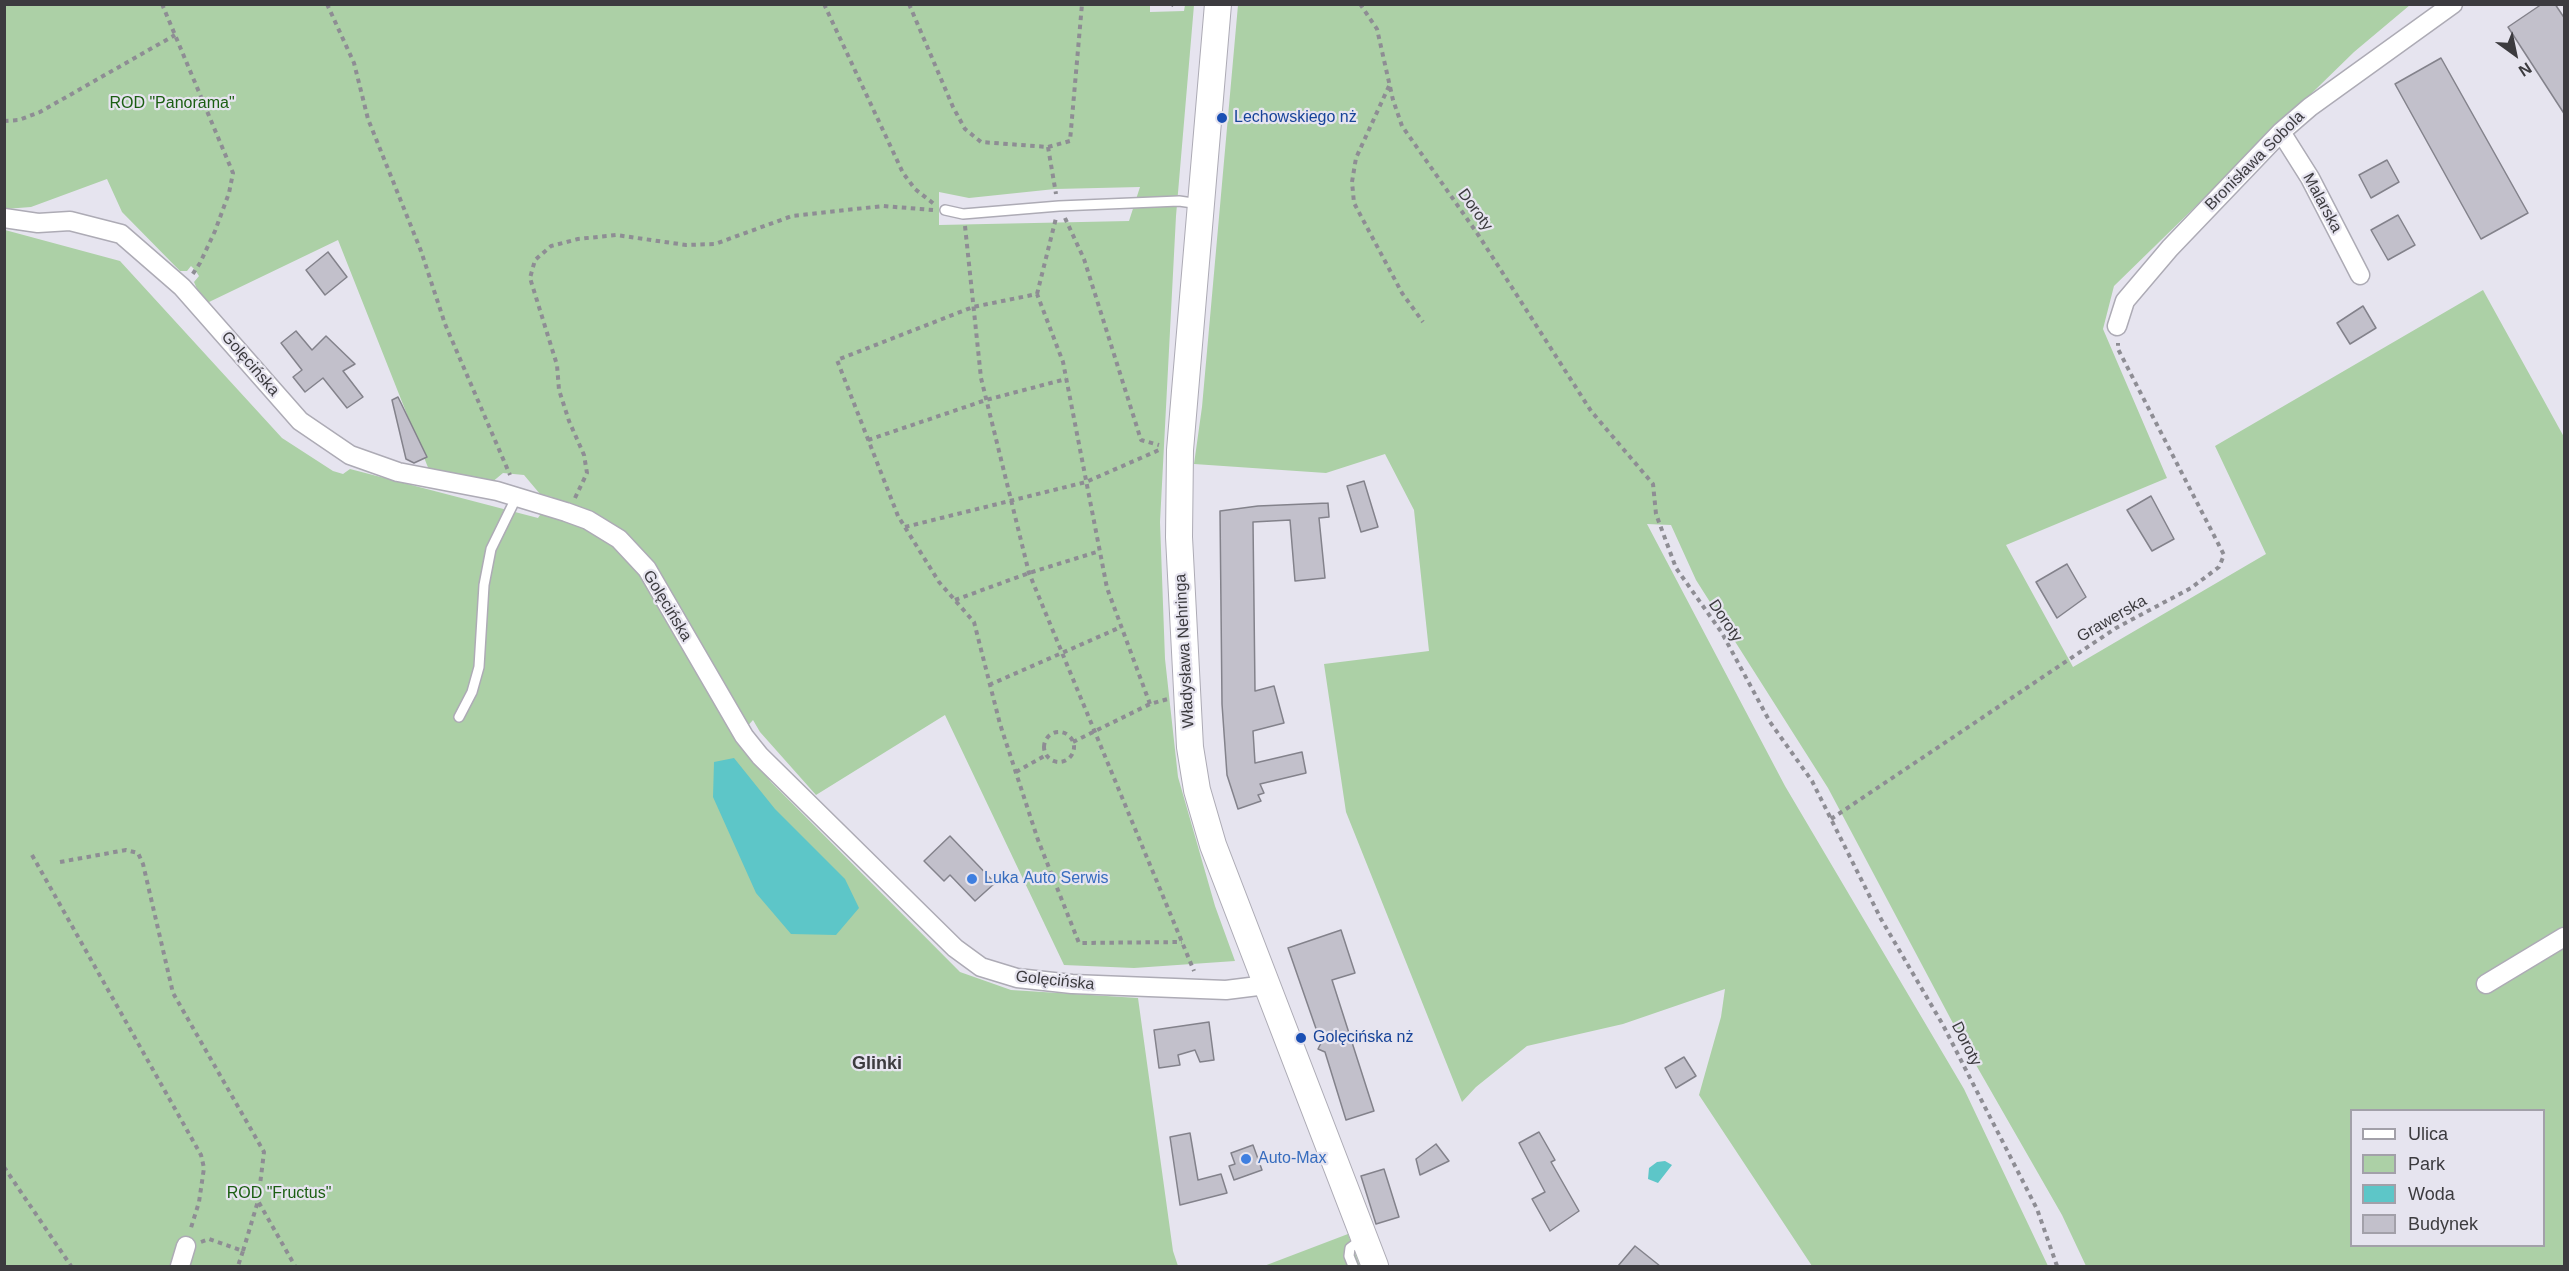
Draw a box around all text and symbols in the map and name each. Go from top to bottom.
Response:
north arrow [2485,24,2545,84]
text: N [2516,59,2535,80]
park label: ROD "Panorama" [109,94,235,114]
street label: Bronisława Sobola [2201,107,2309,215]
place label: Lechowskiego nż [1234,108,1357,128]
marker: Lechowskiego nż [1215,111,1229,125]
street label: Malarska [2298,170,2346,236]
street label: Doroty [1453,185,1497,235]
street label: Golęcińska [217,328,283,400]
street label: Golęcińska [638,567,696,645]
street label: Władysława Nehringa [1171,573,1199,729]
street label: Grawerska [2074,591,2150,647]
street label: Doroty [1704,596,1746,646]
place label: Luka Auto Serwis [984,869,1109,889]
marker: Luka Auto Serwis [965,872,979,886]
street label: Golęcińska [1015,967,1095,995]
street label: Doroty [1947,1019,1985,1069]
place label: Golęcińska nż [1313,1028,1413,1048]
marker: Golęcińska nż [1294,1031,1308,1045]
district label: Glinki [852,1053,902,1075]
legend [2350,1109,2545,1247]
text: Ulica [2408,1124,2448,1144]
place label: Auto-Max [1258,1149,1326,1169]
marker: Auto-Max [1239,1152,1253,1166]
text: Park [2408,1154,2445,1174]
park label: ROD "Fructus" [227,1184,331,1204]
text: Woda [2408,1184,2455,1204]
text: Budynek [2408,1214,2478,1234]

